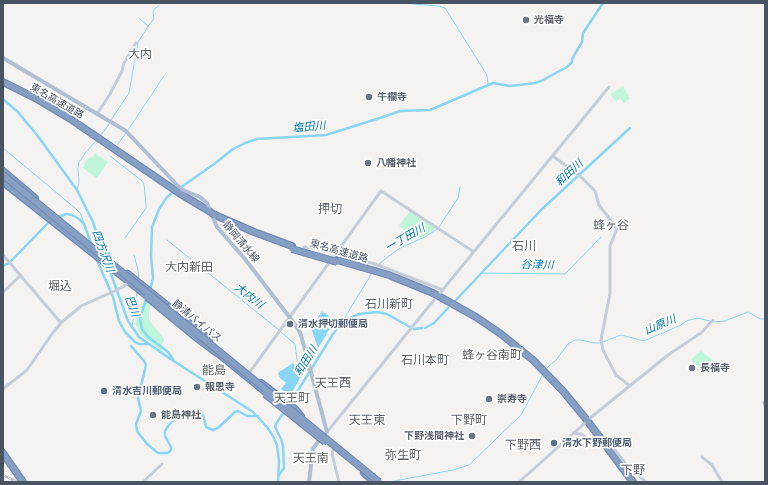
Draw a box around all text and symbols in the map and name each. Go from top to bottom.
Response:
place label: 光福寺 [534,14,564,26]
marker: 光福寺 [521,15,531,25]
district label: 大内 [128,47,152,61]
street label: 東名高速道路 [28,81,86,121]
place label: 牛欄寺 [377,91,407,103]
marker: 牛欄寺 [364,92,374,102]
water label: 塩田川 [292,119,326,135]
place label: 八幡神社 [376,157,416,169]
water label: 和田川 [552,157,586,189]
marker: 八幡神社 [363,158,373,168]
district label: 押切 [318,202,342,216]
district label: 蜂ヶ谷 [593,218,629,232]
street label: 静岡清水線 [220,219,262,265]
water label: 一丁田川 [383,221,427,255]
water label: 四方沢川 [89,228,117,274]
street label: 東名高速道路 [309,237,369,265]
district label: 石川 [512,239,536,253]
water label: 谷津川 [520,258,554,272]
district label: 大内新田 [165,260,213,274]
district label: 堀込 [48,279,72,293]
water label: 大内川 [232,280,266,312]
water label: 巴川 [122,293,142,319]
street label: 静清バイパス [170,297,224,345]
district label: 石川新町 [365,297,413,311]
water label: 山原川 [642,312,678,338]
place label: 清水押切郵便局 [298,318,368,330]
marker: 清水押切郵便局 [285,319,295,329]
water label: 和田川 [292,344,320,378]
district label: 蜂ヶ谷南町 [462,348,522,362]
district label: 石川本町 [401,353,449,367]
place label: 長福寺 [700,362,730,374]
district label: 能島 [202,363,226,377]
marker: 長福寺 [687,363,697,373]
district label: 天王西 [315,376,351,390]
place label: 報恩寺 [205,381,235,393]
marker: 報恩寺 [192,382,202,392]
place label: 清水吉川郵便局 [112,385,182,397]
marker: 清水吉川郵便局 [99,386,109,396]
district label: 天王町 [274,391,310,405]
place label: 崇寿寺 [497,393,527,405]
marker: 崇寿寺 [484,394,494,404]
place label: 能島神社 [161,409,201,421]
marker: 能島神社 [148,410,158,420]
district label: 天王東 [349,413,385,427]
district label: 下野町 [451,413,487,427]
place label: 下野浅間神社 [404,430,464,442]
marker: 下野浅間神社 [467,431,477,441]
place label: 清水下野郵便局 [562,437,632,449]
district label: 下野西 [505,438,541,452]
marker: 清水下野郵便局 [549,438,559,448]
district label: 弥生町 [385,448,421,462]
district label: 天王南 [293,451,329,465]
district label: 下野 [621,463,645,477]

